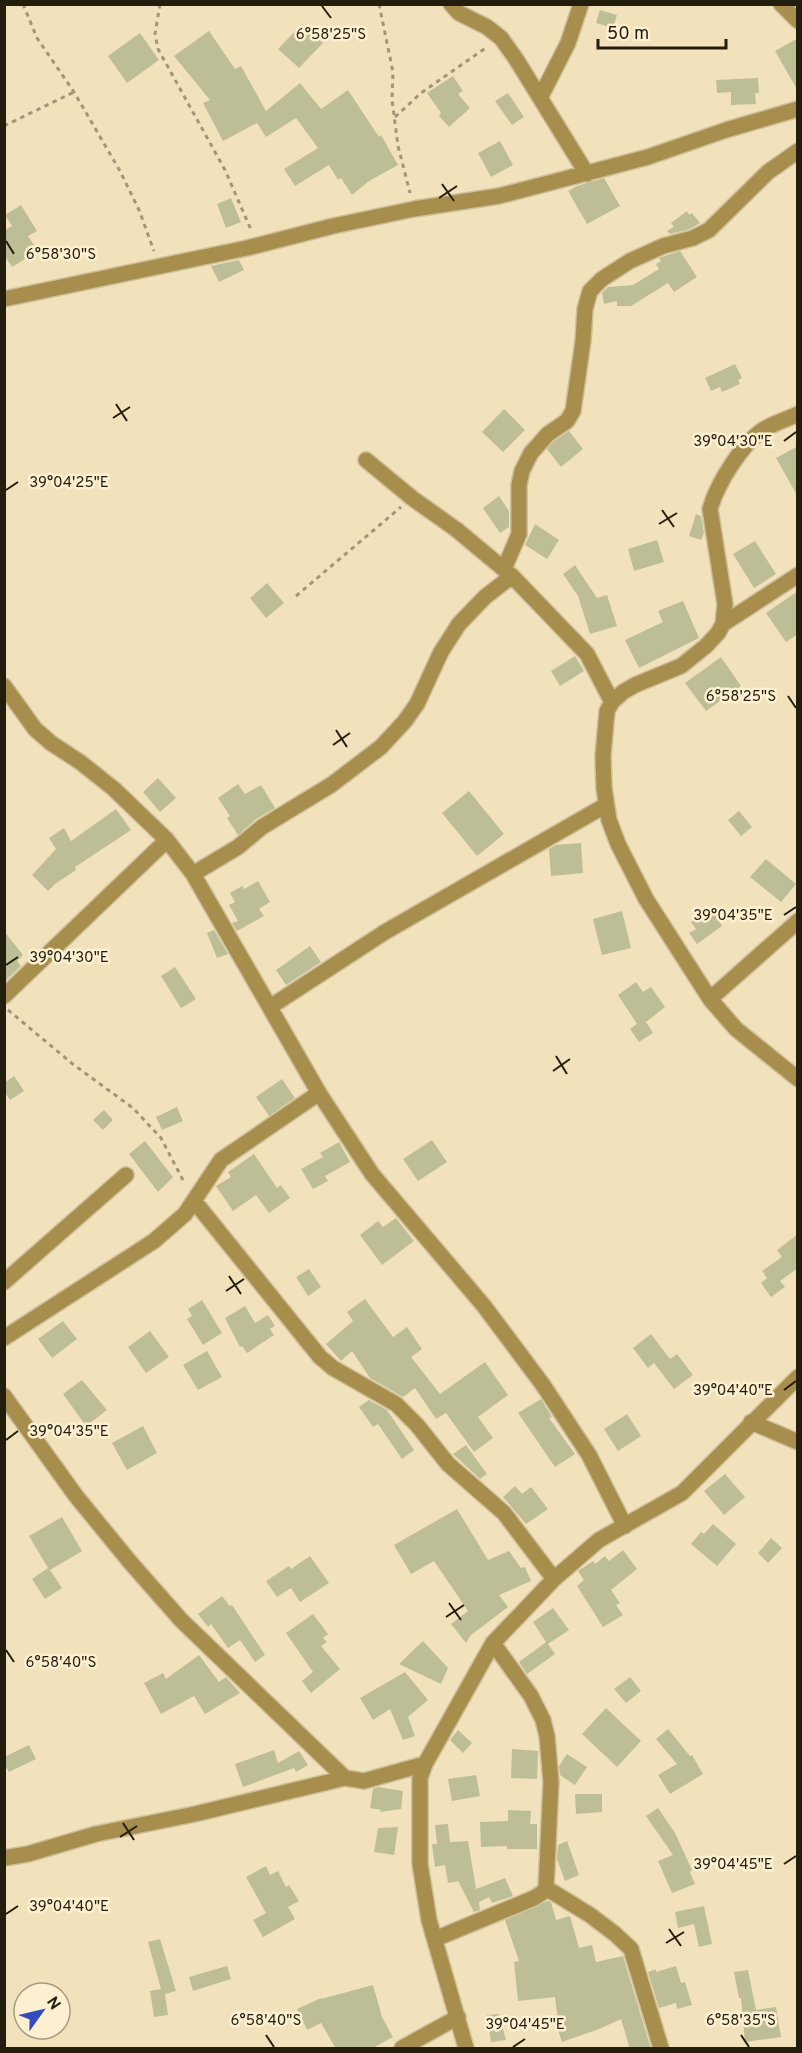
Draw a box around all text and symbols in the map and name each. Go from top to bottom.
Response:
scale bar [598,12,726,50]
text: 50 m [607,23,649,46]
text: 6°58'25"S [296,26,366,45]
text: 6°58'30"S [26,246,96,265]
text: 39°04'30"E [693,433,773,452]
text: 39°04'25"E [29,474,109,493]
text: 6°58'25"S [706,688,776,707]
text: 39°04'35"E [693,907,773,926]
text: 39°04'30"E [29,949,109,968]
text: 39°04'40"E [693,1382,773,1401]
text: 39°04'35"E [29,1423,109,1442]
text: 6°58'40"S [26,1654,96,1673]
text: 39°04'45"E [693,1856,773,1875]
text: 39°04'40"E [29,1898,109,1917]
north arrow [12,1981,72,2041]
text: N [41,1993,64,2014]
text: 6°58'40"S [231,2012,301,2031]
text: 6°58'35"S [706,2012,776,2031]
text: 39°04'45"E [485,2016,565,2035]

